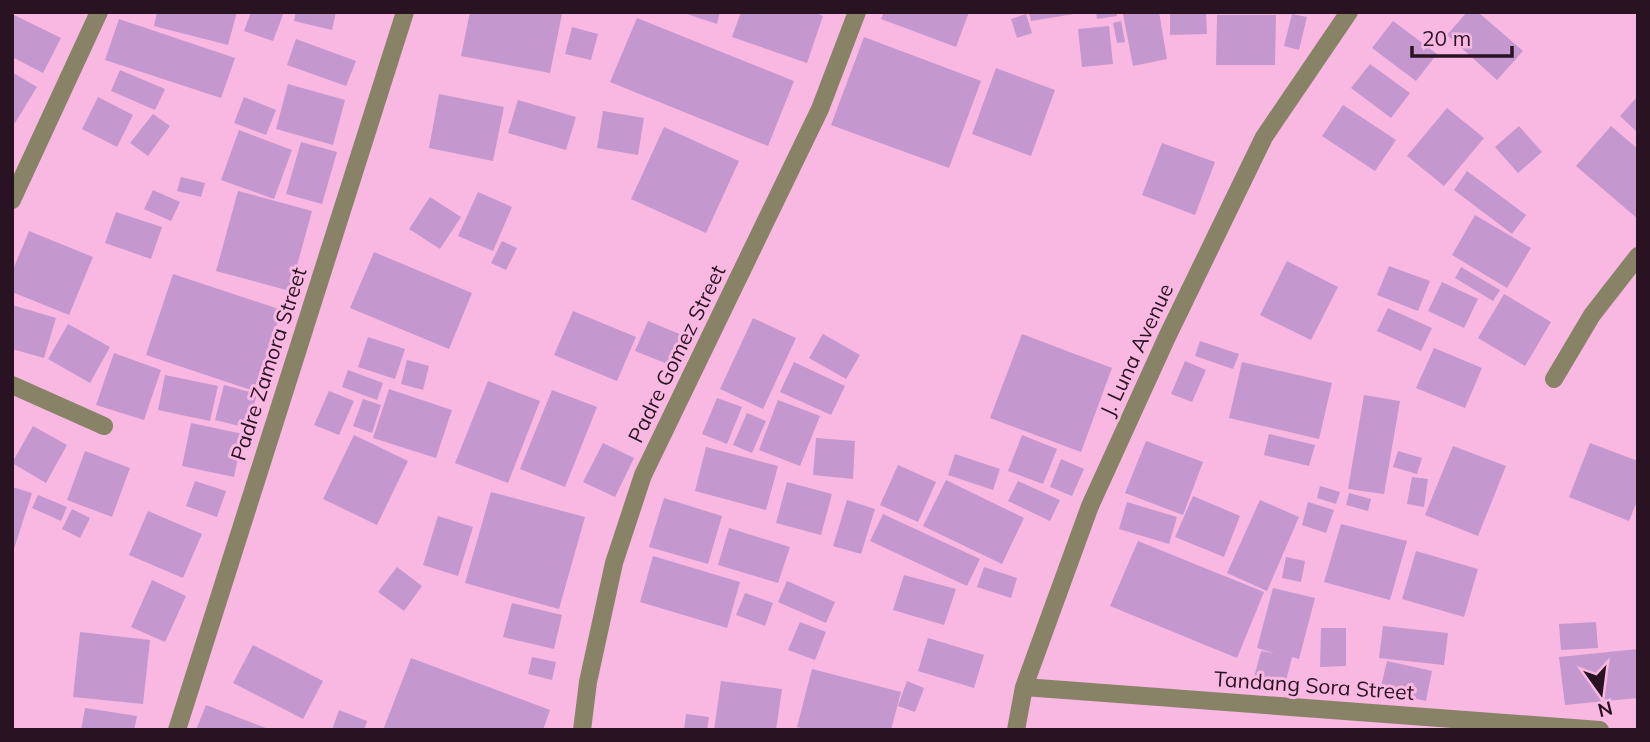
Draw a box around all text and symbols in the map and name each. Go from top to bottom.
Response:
scale bar [1412,14,1512,58]
text: 20 m [1422,25,1471,51]
street label: Padre Gomez Street [622,261,730,447]
street label: Padre Zamora Street [225,264,312,464]
street label: J. Luna Avenue [1094,279,1178,420]
north arrow [1566,658,1636,728]
street label: Tandang Sora Street [1213,665,1415,705]
text: N [1595,696,1615,723]

